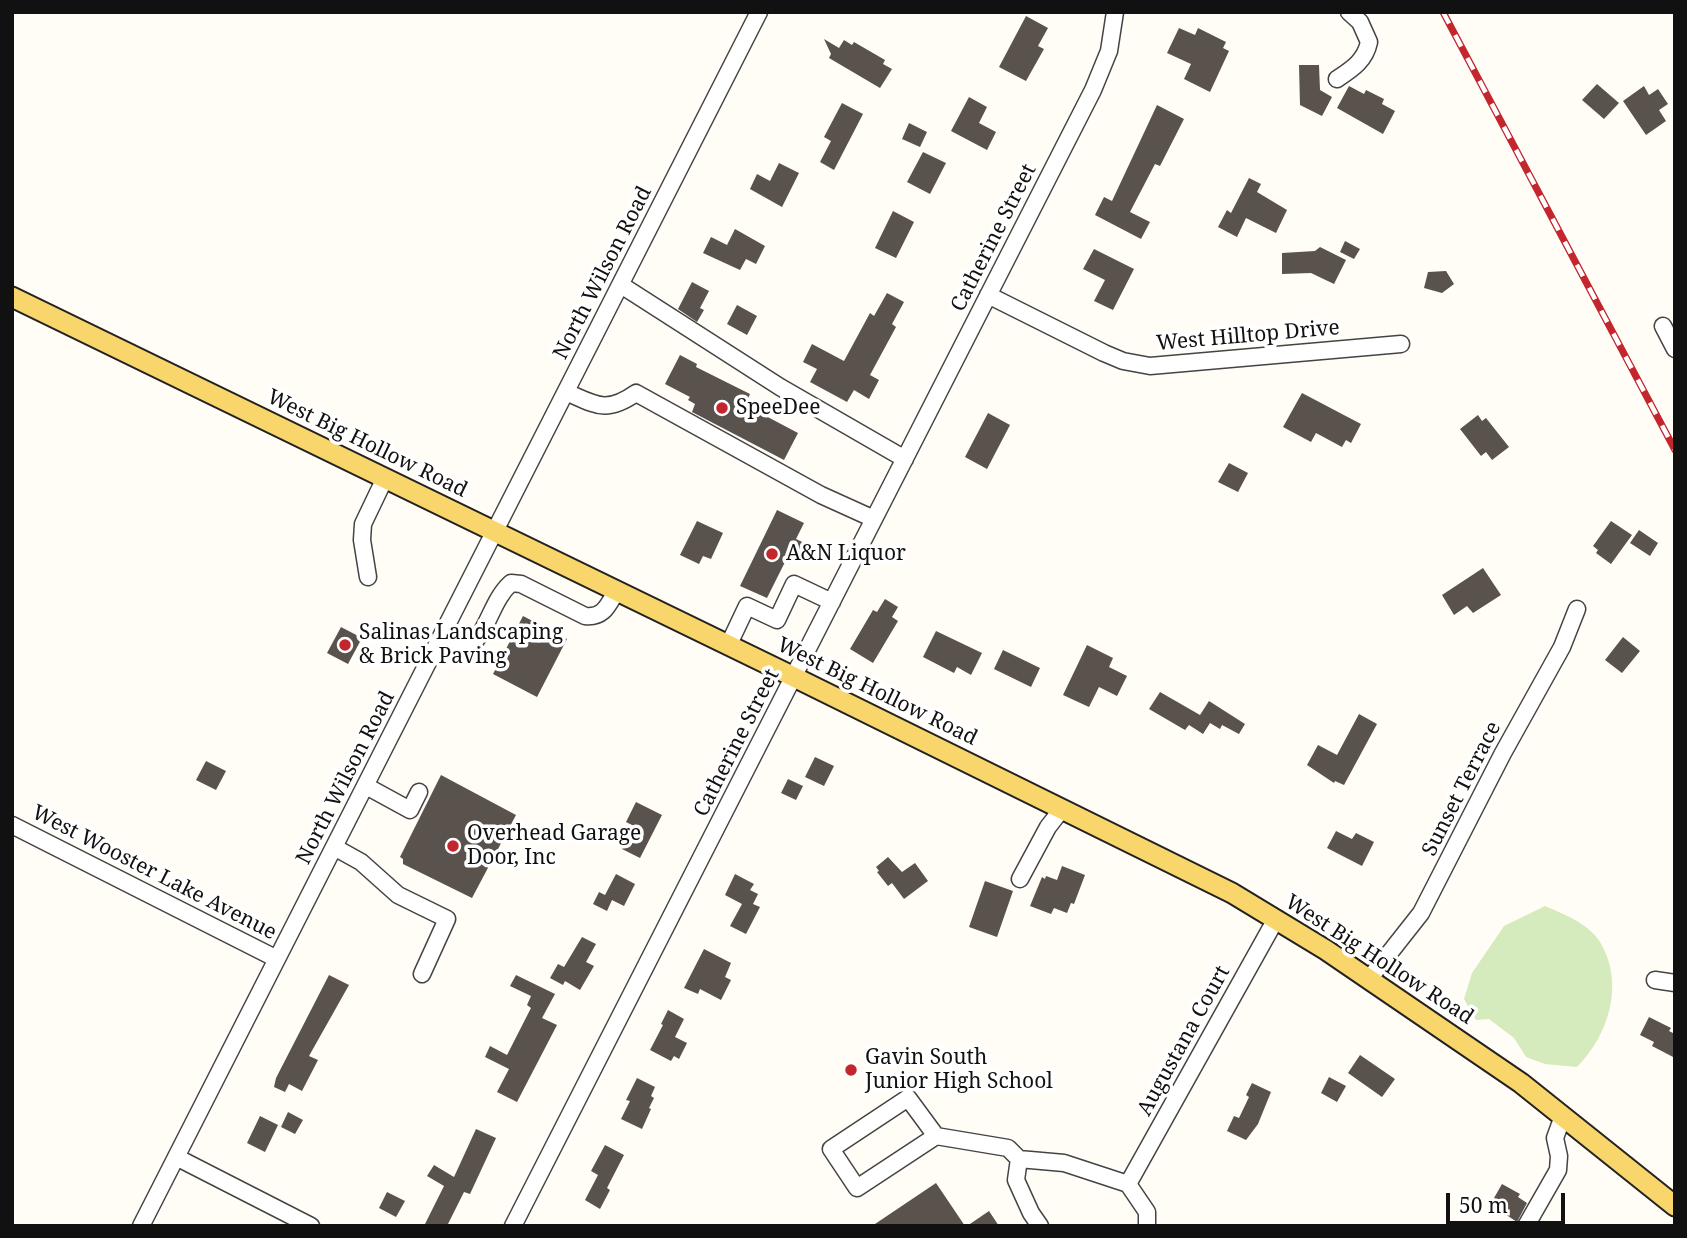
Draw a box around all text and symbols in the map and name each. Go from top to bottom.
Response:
street label: Catherine Street [946,160,1042,316]
street label: North Wilson Road [548,182,658,364]
street label: West Hilltop Drive [1155,315,1341,357]
street label: West Big Hollow Road [263,385,471,503]
place label: SpeeDee [736,395,821,421]
marker: SpeeDee [714,400,730,416]
place label: A&N Liquor [786,541,906,567]
marker: A&N Liquor [764,546,780,562]
place label: Salinas Landscaping & Brick Paving [359,620,563,670]
street label: West Big Hollow Road [773,633,981,751]
marker: Salinas Landscaping & Brick Paving [337,637,353,653]
street label: Catherine Street [689,665,785,821]
street label: North Wilson Road [291,687,401,869]
street label: Sunset Terrace [1417,717,1507,861]
street label: West Wooster Lake Avenue [27,800,281,946]
place label: Overhead Garage Door, Inc [467,821,641,871]
marker: Overhead Garage Door, Inc [445,838,461,854]
street label: West Big Hollow Road [1280,890,1478,1030]
street label: Augustana Court [1132,962,1236,1120]
place label: Gavin South Junior High School [865,1045,1053,1095]
marker: Gavin South Junior High School [843,1062,859,1078]
scale bar [1449,1178,1568,1222]
text: 50 m [1459,1191,1508,1219]

